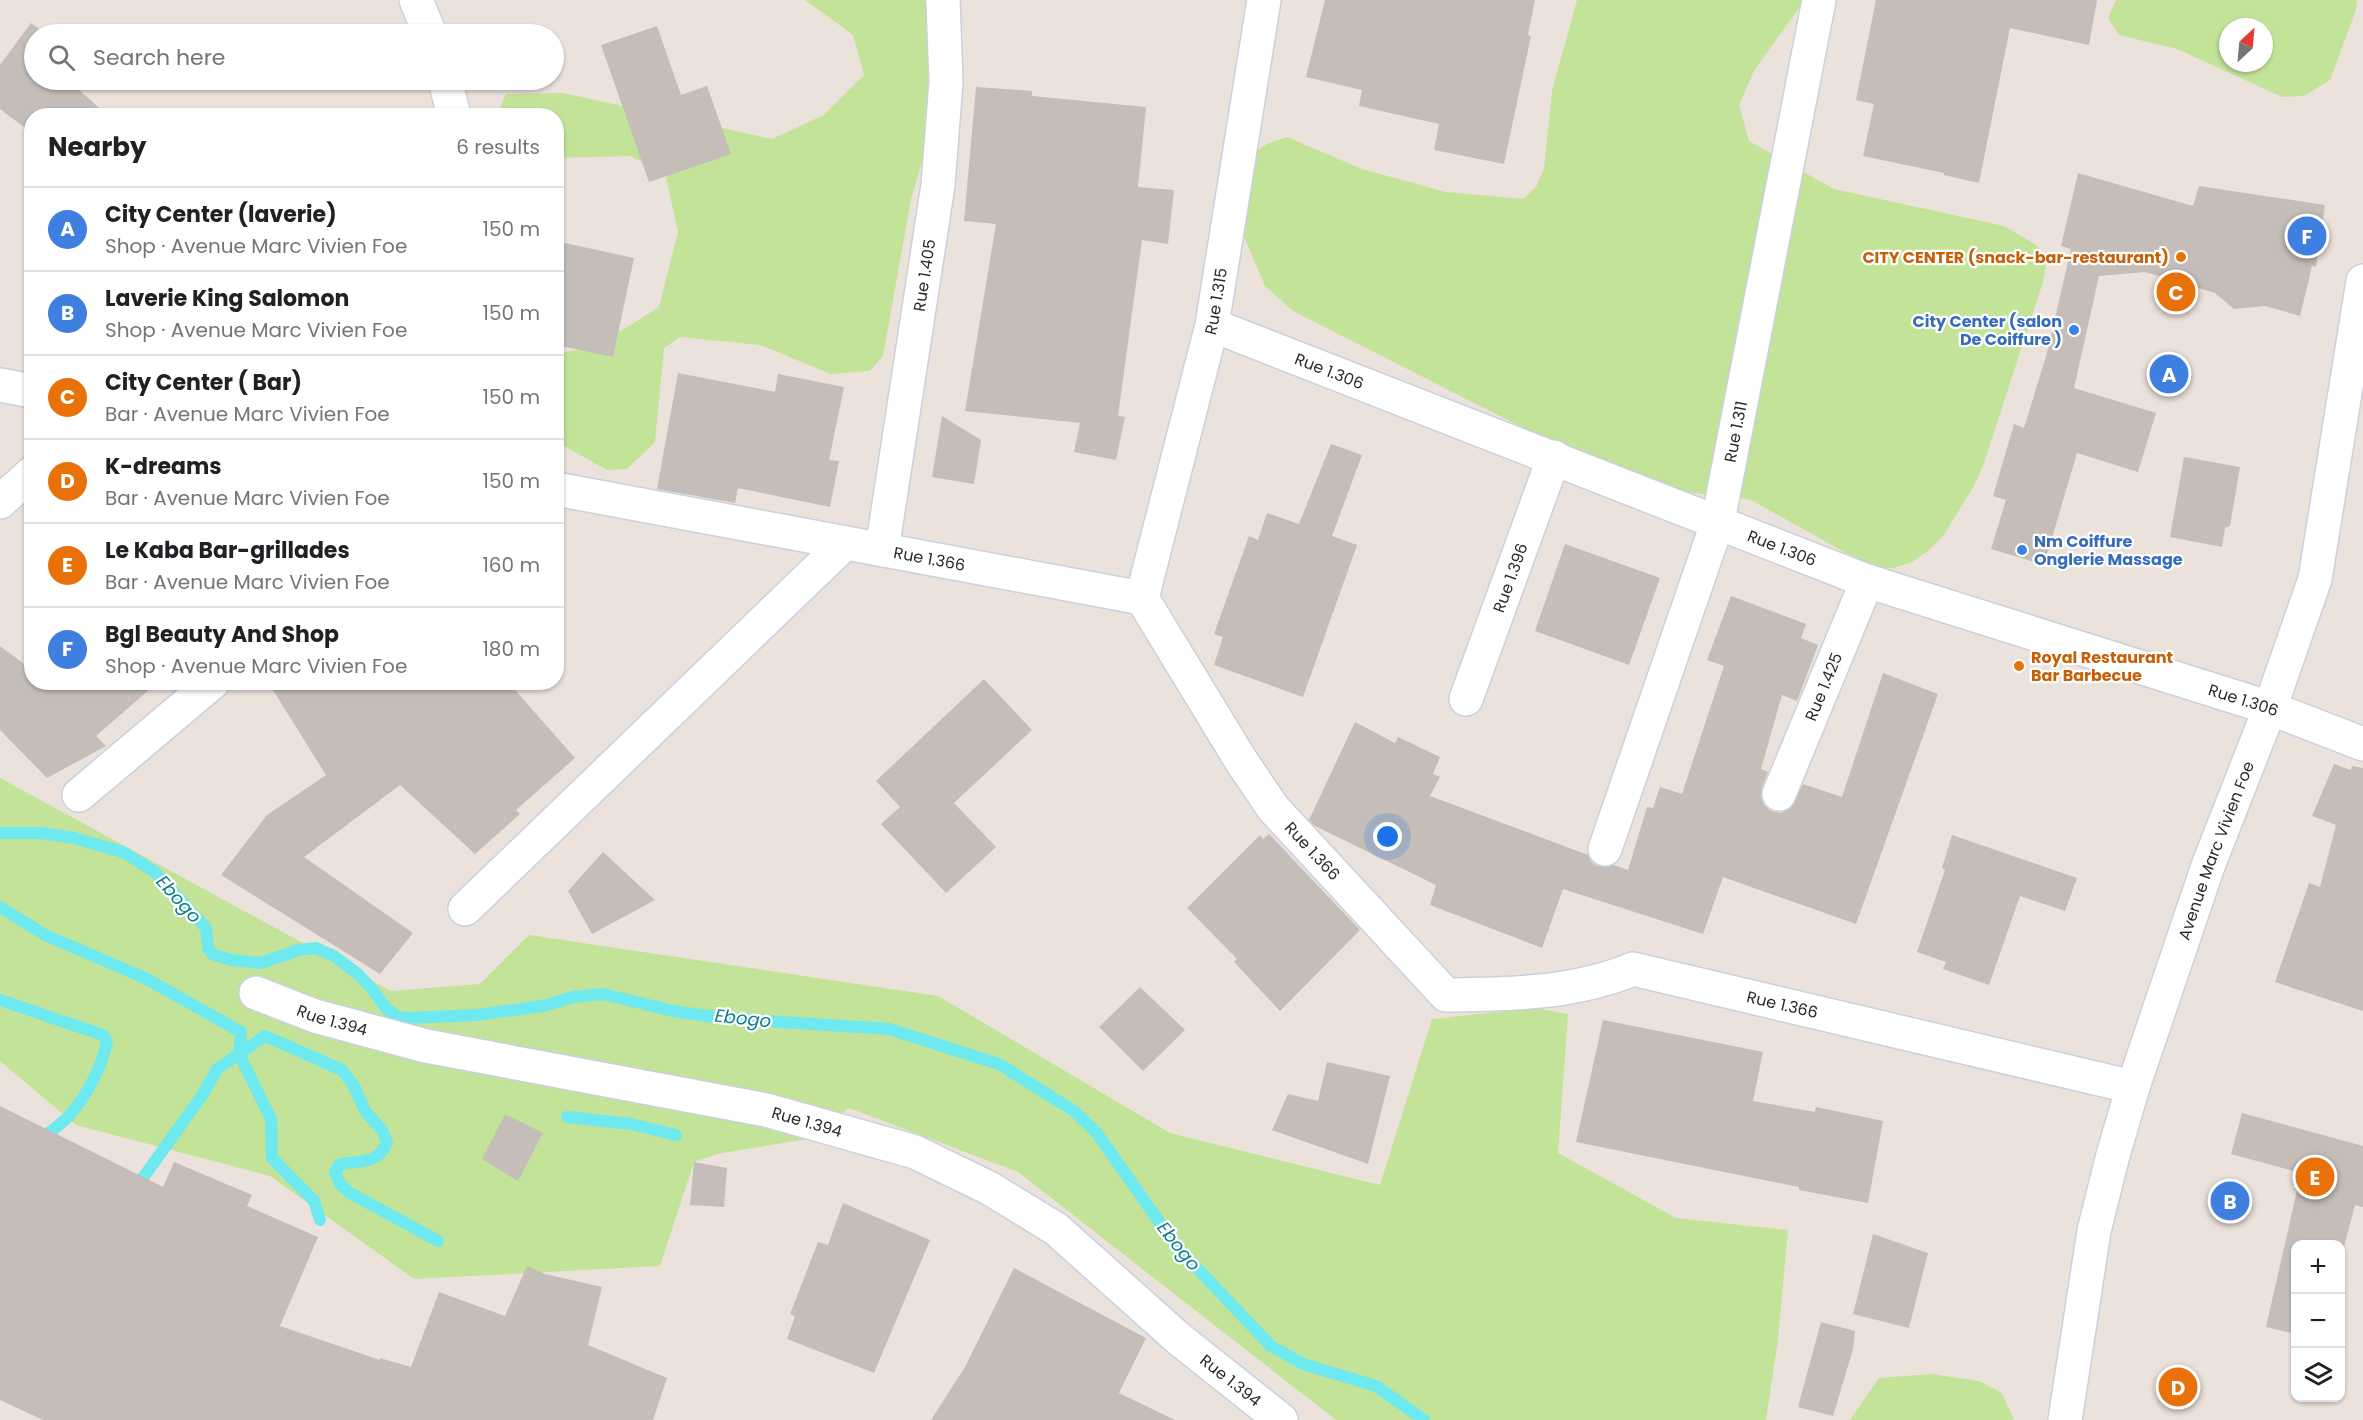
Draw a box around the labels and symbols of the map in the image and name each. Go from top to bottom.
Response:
north arrow [2219,18,2273,72]
pin: F [2288,214,2326,258]
street label: Rue 1.405 [907,237,941,313]
place label: CITY CENTER (snack-bar-restaurant) [1862,246,2169,269]
marker: CITY CENTER (snack-bar-restaurant) [2174,250,2188,264]
street label: Rue 1.315 [1199,266,1232,337]
pin: C [2156,270,2196,314]
place label: City Center (salon De Coiffure ) [1913,310,2062,351]
marker: City Center (salon De Coiffure ) [2067,323,2081,337]
street label: Rue 1.306 [1291,347,1367,395]
pin: A [2150,352,2188,397]
street label: Rue 1.311 [1718,399,1753,464]
street label: Rue 1.306 [1744,524,1820,572]
place label: Nm Coiffure Onglerie Massage [2034,530,2183,571]
street label: Rue 1.396 [1487,540,1533,616]
street label: Rue 1.366 [892,541,967,576]
marker: Nm Coiffure Onglerie Massage [2015,543,2029,557]
place label: Royal Restaurant Bar Barbecue [2031,646,2173,687]
street label: Rue 1.425 [1799,649,1848,724]
marker: Royal Restaurant Bar Barbecue [2012,659,2026,673]
street label: Rue 1.306 [2206,678,2282,722]
street label: Avenue Marc Vivien Foe [2172,758,2260,943]
street label: Rue 1.366 [1280,816,1346,885]
your location [1373,822,1402,851]
water label: Ebogo [151,870,207,928]
street label: Rue 1.366 [1745,985,1820,1024]
street label: Rue 1.394 [294,999,370,1041]
water label: Ebogo [714,1003,772,1033]
street label: Rue 1.394 [769,1101,845,1142]
pin: E [2296,1154,2334,1200]
pin: B [2210,1178,2250,1224]
water label: Ebogo [1151,1216,1207,1276]
street label: Rue 1.394 [1195,1349,1266,1412]
pin: D [2158,1364,2198,1410]

